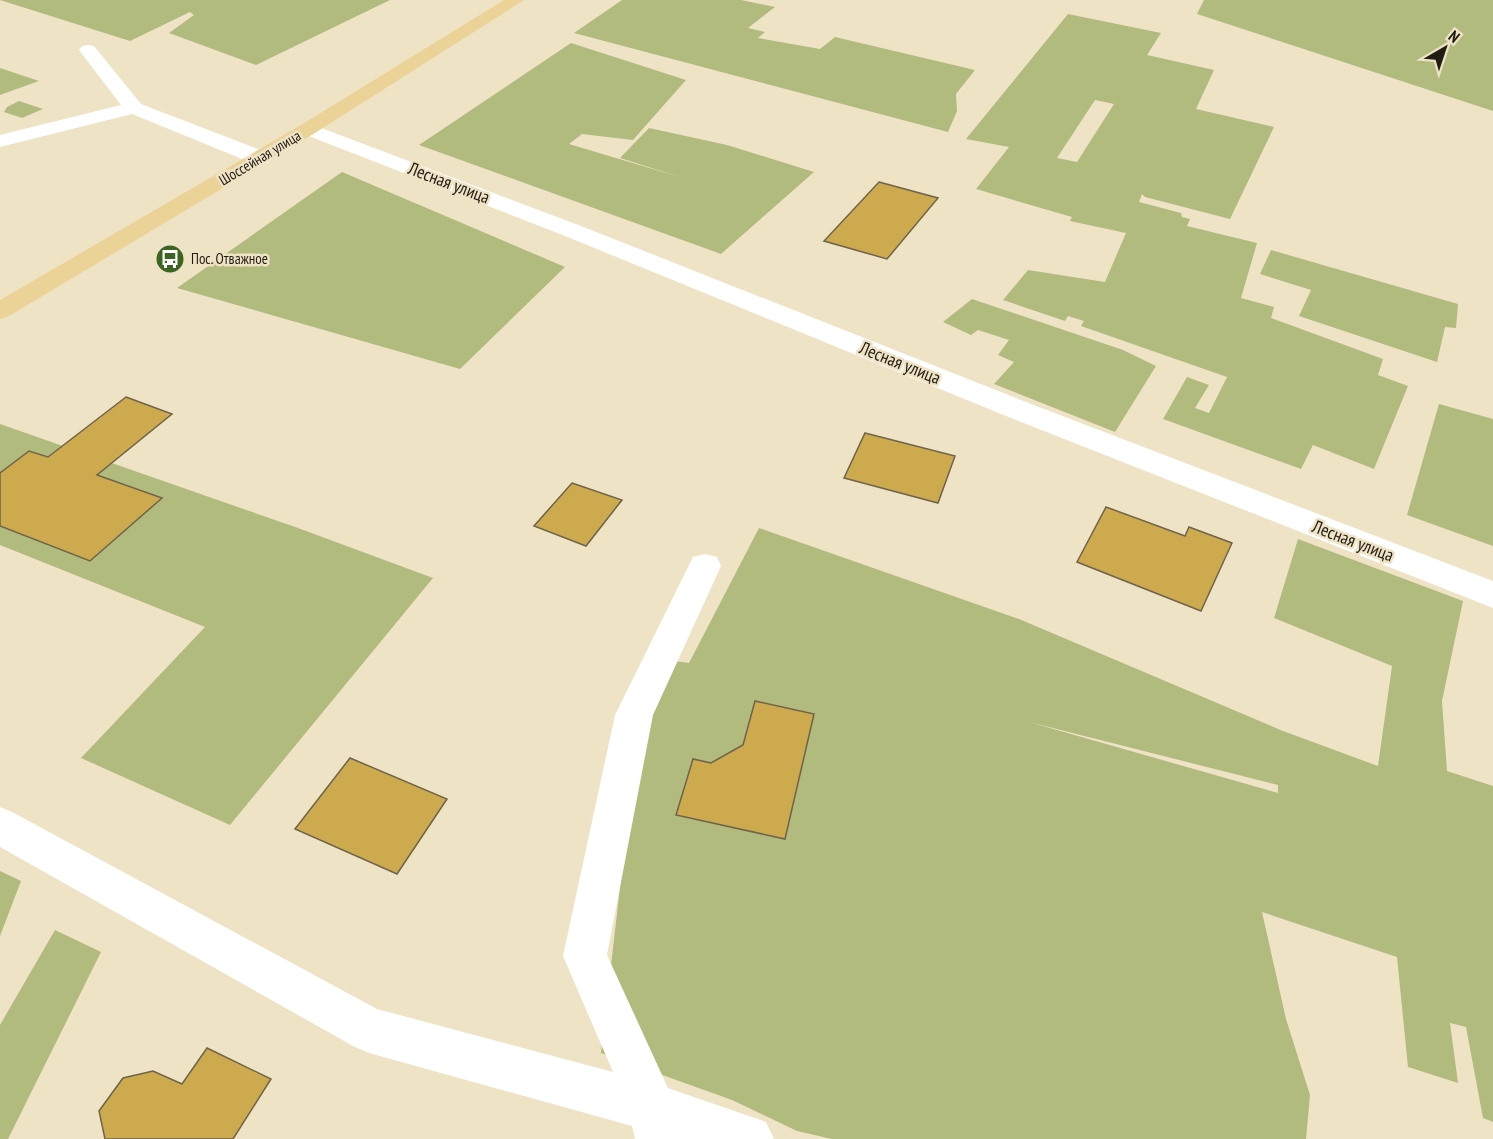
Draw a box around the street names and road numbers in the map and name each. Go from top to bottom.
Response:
street label: Шоссейная улица [215,126,304,189]
street label: Лесная улица [404,156,493,209]
street label: Лесная улица [855,336,944,389]
street label: Лесная улица [1308,514,1397,567]

